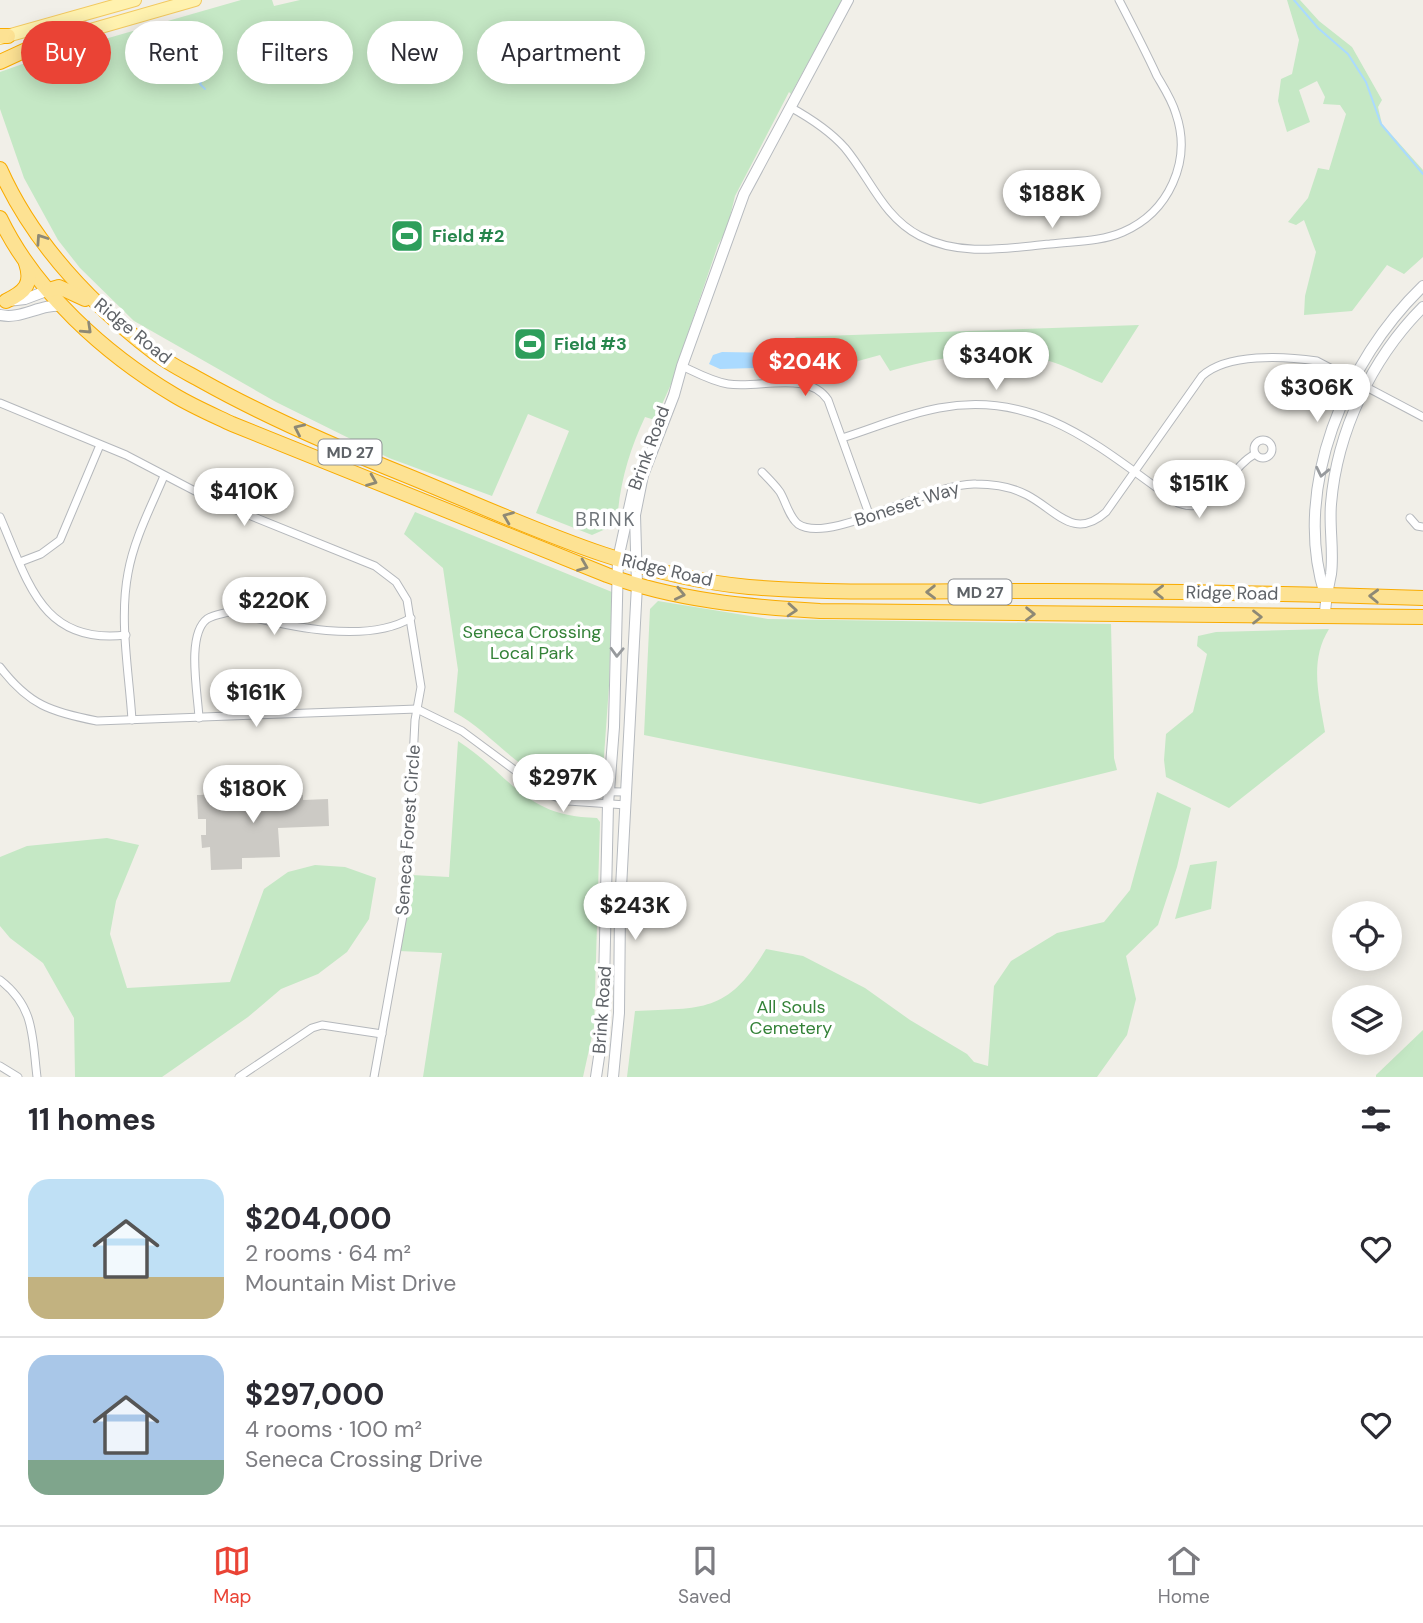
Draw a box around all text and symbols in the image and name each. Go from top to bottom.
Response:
chip: Buy [21,21,111,84]
chip: Rent [125,21,223,84]
chip: Filters [237,21,353,84]
chip: New [367,21,463,84]
chip: Apartment [477,21,645,84]
pin: $188K [1003,170,1101,230]
text: $188K [1019,178,1085,208]
sports icon: Field #2 [388,217,426,255]
place label: Field #2 [432,224,504,248]
one-way arrow [37,234,49,247]
street label: Ridge Road [89,292,177,370]
one-way arrow [79,320,92,333]
sports icon: Field #3 [511,325,549,363]
place label: Field #3 [554,332,627,356]
pin: $340K [947,332,1045,392]
pin: $204K [756,338,854,398]
text: $340K [959,340,1033,370]
text: $204K [768,346,842,376]
pin: $306K [1268,364,1366,424]
text: $306K [1280,372,1354,402]
street label: Brink Road [623,403,675,493]
one-way arrow [293,423,306,437]
road number: MD 27 [318,440,382,464]
pin: $151K [1150,461,1248,520]
one-way arrow [1315,466,1330,478]
pin: $410K [195,468,293,528]
text: $151K [1169,468,1229,498]
one-way arrow [365,472,377,486]
text: $410K [210,476,278,506]
street label: Boneset Way [851,476,963,532]
district label: BRINK [575,507,637,532]
one-way arrow [503,512,515,526]
street label: Ridge Road [619,548,715,592]
one-way arrow [576,557,588,571]
pin: $220K [225,578,323,637]
road number: MD 27 [948,580,1012,604]
street label: Ridge Road [1185,580,1279,606]
one-way arrow [925,584,936,600]
one-way arrow [1153,584,1163,600]
text: $220K [238,585,310,615]
one-way arrow [674,585,686,600]
one-way arrow [1368,589,1379,604]
one-way arrow [787,602,798,617]
one-way arrow [1025,606,1036,621]
one-way arrow [1252,609,1263,624]
park label: Seneca Crossing Local Park [463,620,601,665]
one-way arrow [609,647,624,658]
pin: $161K [207,670,305,729]
text: $161K [226,677,286,707]
street label: Seneca Forest Circle [390,744,426,916]
pin: $297K [514,754,612,814]
text: $297K [529,762,597,792]
pin: $180K [204,766,302,825]
text: $180K [219,773,287,803]
pin: $243K [586,883,684,942]
text: $243K [600,890,670,920]
map controls [1332,901,1402,1055]
button: locate [1332,901,1402,971]
street label: Brink Road [587,965,617,1055]
button: layers [1332,985,1402,1055]
park label: All Souls Cemetery [750,995,832,1040]
text: 11 homes [28,1100,156,1139]
icon: filters [1357,1100,1395,1138]
text: $204,000 [245,1199,392,1238]
icon: home [84,1207,168,1291]
icon: heart [1357,1230,1395,1268]
text: 2 rooms · 64 m² [245,1238,411,1268]
text: Mountain Mist Drive [245,1268,456,1298]
text: $297,000 [245,1375,384,1414]
icon: home [84,1383,168,1467]
icon: heart [1357,1406,1395,1444]
text: 4 rooms · 100 m² [245,1414,422,1444]
text: Seneca Crossing Drive [245,1444,483,1474]
tab: Map [213,1542,251,1609]
tab: Saved [678,1542,731,1609]
tab: Home [1158,1542,1210,1609]

